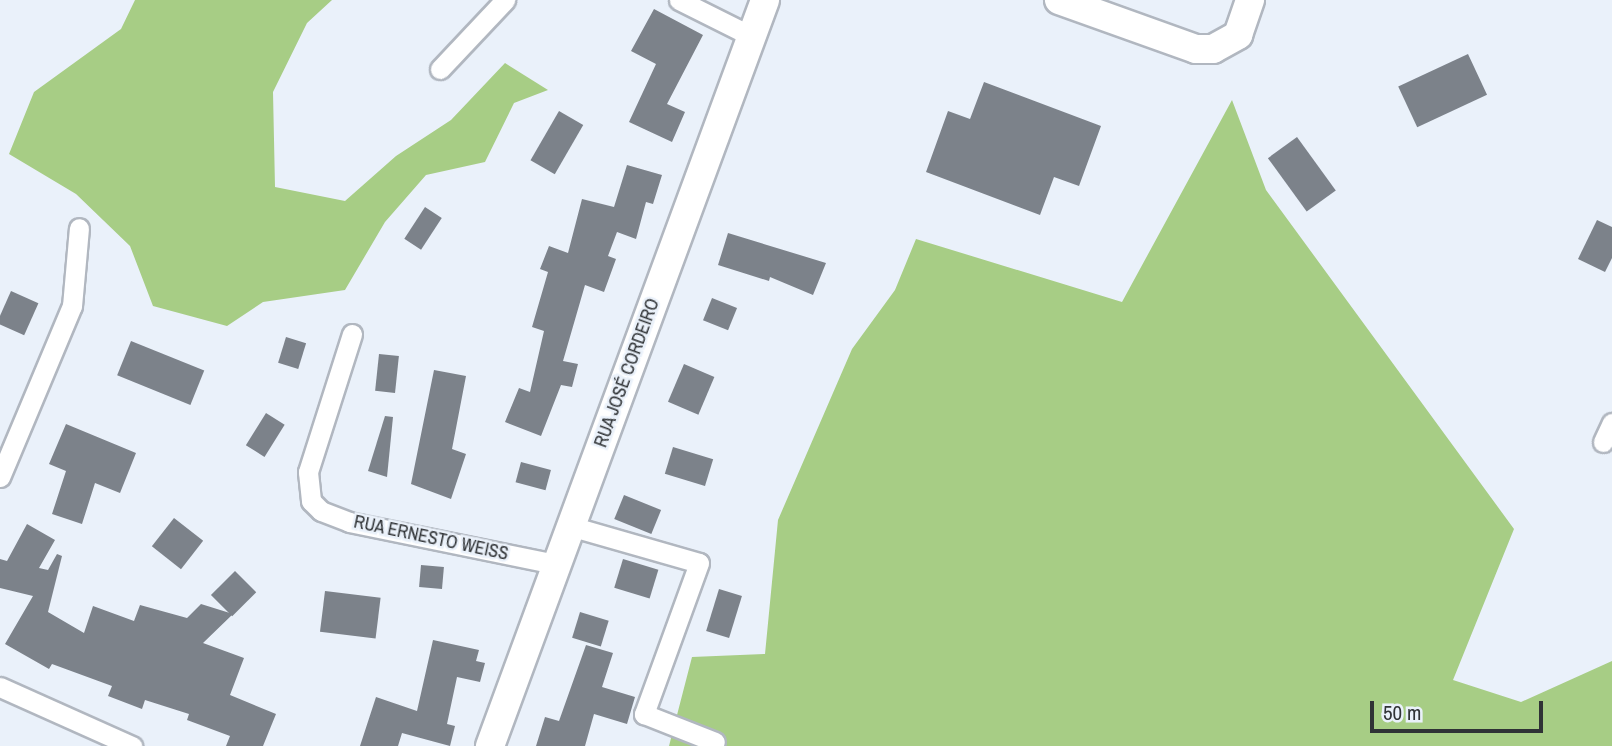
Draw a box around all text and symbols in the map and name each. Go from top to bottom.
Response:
street label: RUA JOSÉ CORDEIRO [590,295,664,451]
street label: RUA ERNESTO WEISS [351,511,511,565]
scale bar [1374,686,1547,730]
text: 50 m [1383,698,1421,727]

